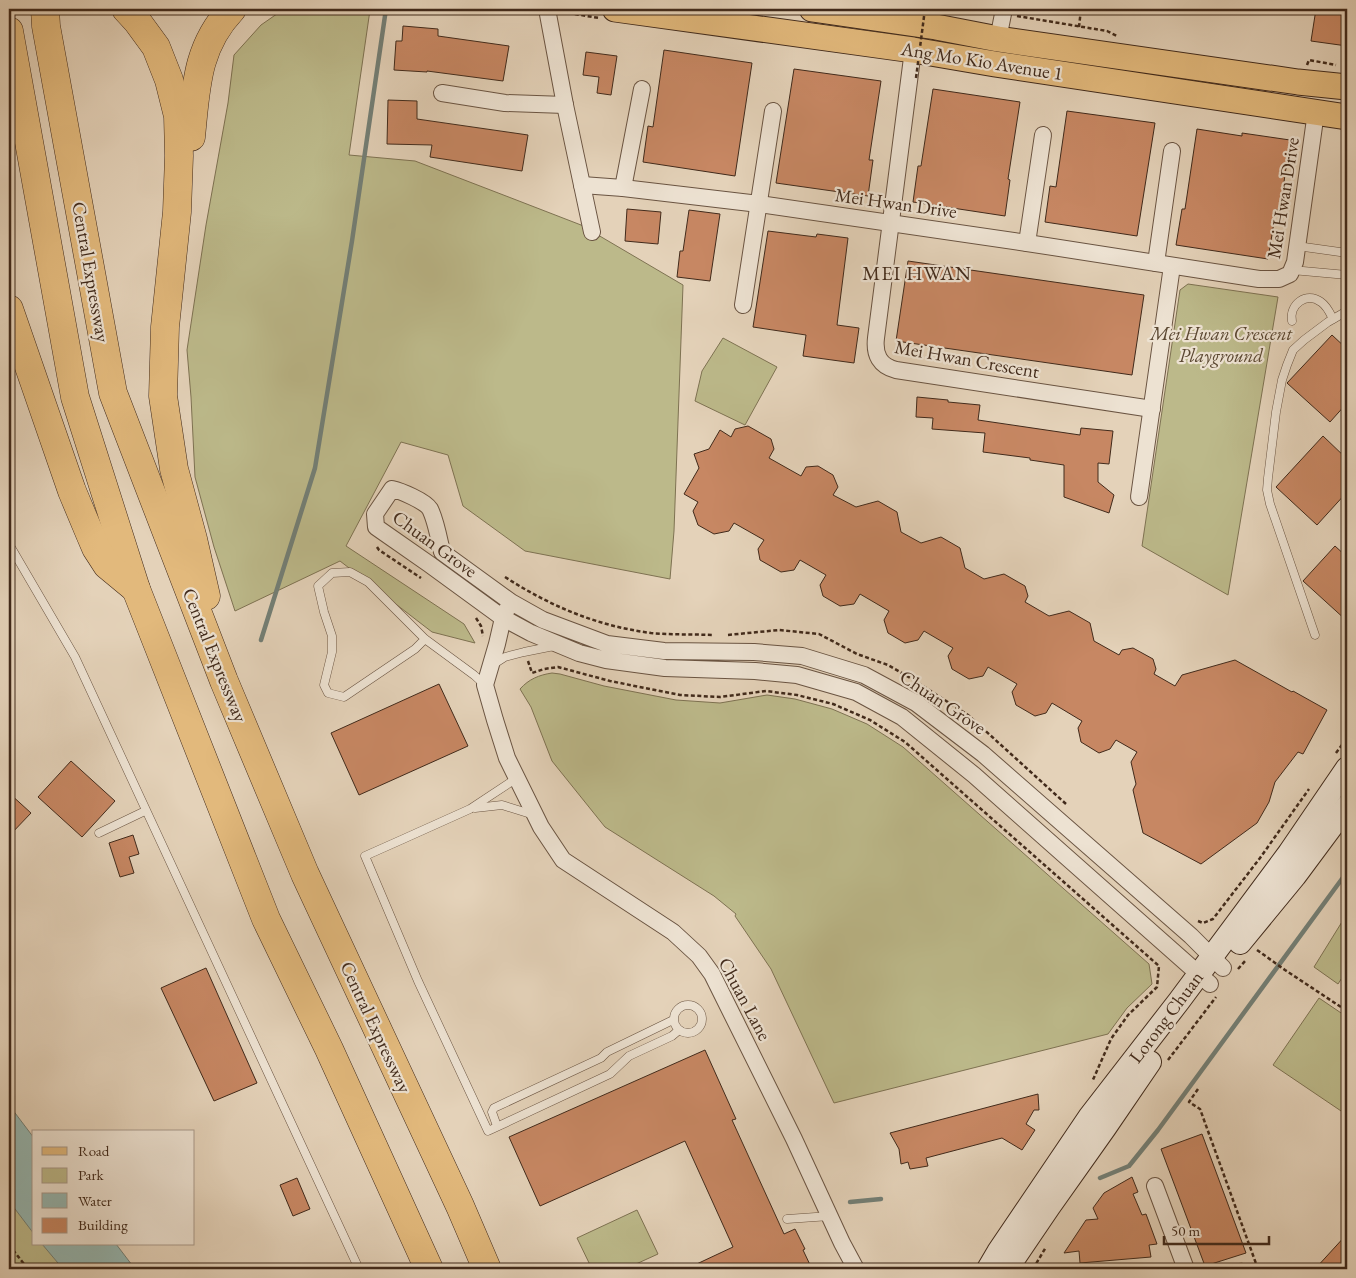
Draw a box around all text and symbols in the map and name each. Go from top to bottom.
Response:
street label: Ang Mo Kio Avenue 1 [898,36,1065,86]
street label: Mei Hwan Drive [1261,135,1305,261]
street label: Mei Hwan Drive [833,182,959,224]
street label: Central Expressway [66,200,116,345]
district label: MEI HWAN [862,260,972,286]
park label: Mei Hwan Crescent Playground [1149,321,1294,368]
street label: Mei Hwan Crescent [893,334,1041,384]
street label: Chuan Grove [387,505,483,583]
street label: Central Expressway [177,584,254,726]
street label: Chuan Grove [895,664,991,740]
street label: Chuan Lane [713,953,777,1045]
street label: Central Expressway [335,957,418,1097]
street label: Lorong Chuan [1123,966,1209,1068]
legend [32,1130,195,1246]
text: Road [78,1141,110,1160]
text: Park [78,1165,105,1184]
text: Water [78,1191,112,1210]
scale bar [1164,1213,1268,1245]
text: Building [78,1215,128,1234]
text: 50 m [1171,1221,1200,1240]

